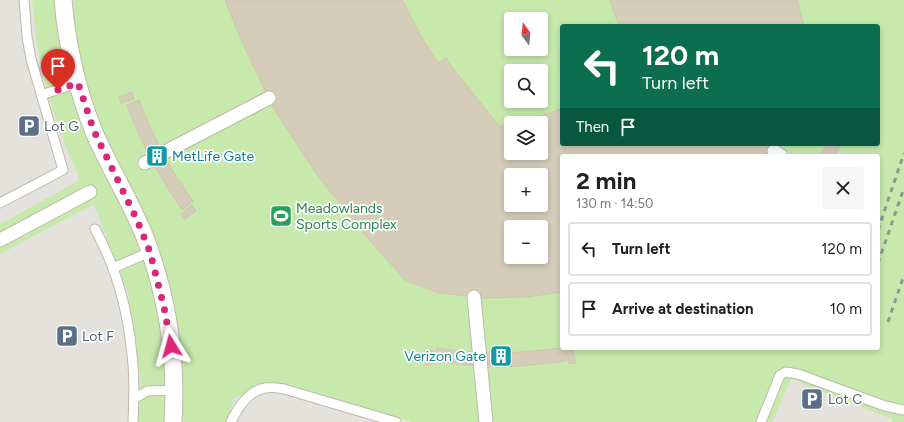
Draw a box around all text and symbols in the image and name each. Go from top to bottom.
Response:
north arrow [504,12,548,56]
map controls [504,12,548,264]
text: 120 m [642,38,719,72]
icon: left [576,40,628,92]
pin [41,49,75,90]
icon: arrive [47,55,69,77]
button: search [504,64,548,108]
text: Turn left [642,72,709,94]
parking icon: Lot G [16,113,42,139]
button: layers [504,116,548,160]
icon: arrive [617,116,639,138]
place label: Lot G [44,118,79,135]
text: Then [576,118,609,136]
building icon: MetLife Gate [144,143,170,169]
place label: MetLife Gate [172,148,255,165]
text: 2 min [576,166,636,195]
button: close [822,167,864,209]
button: + [504,168,548,212]
text: 130 m · 14:50 [576,196,653,211]
place label: Meadowlands Sports Complex [296,200,397,233]
sports icon: Meadowlands Sports Complex [268,203,294,229]
button: − [504,220,548,264]
icon: left [578,238,600,260]
text: Turn left [612,240,670,258]
text: 120 m [821,240,862,258]
icon: arrive [578,298,600,320]
text: Arrive at destination [612,300,753,318]
text: 10 m [830,300,862,318]
parking icon: Lot F [54,323,80,349]
position arrow [150,325,192,367]
place label: Lot F [82,328,114,345]
building icon: Verizon Gate [488,343,514,369]
place label: Verizon Gate [404,348,486,365]
parking icon: Lot C [799,386,825,412]
place label: Lot C [828,391,862,408]

